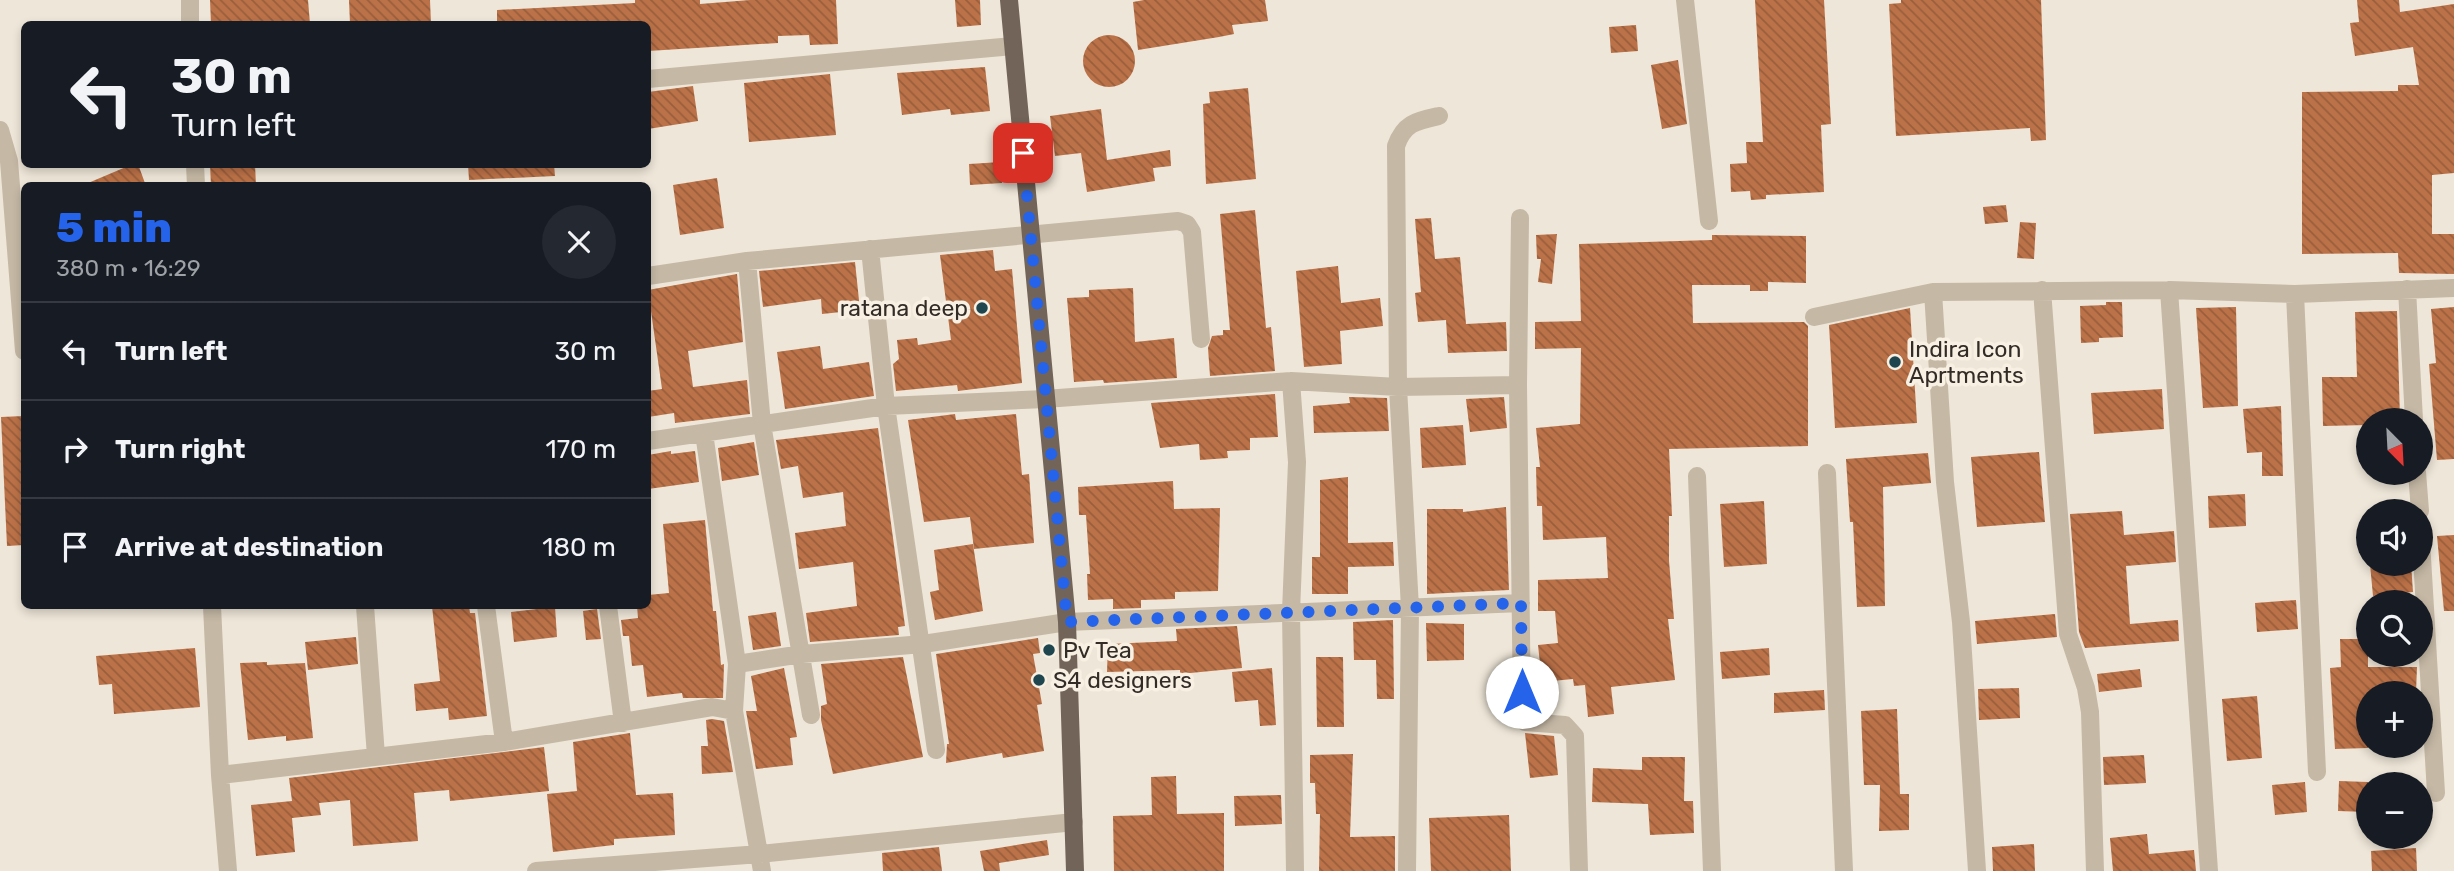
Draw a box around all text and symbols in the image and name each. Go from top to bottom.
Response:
text: 30 m [171,47,292,105]
icon: left [56,49,147,140]
text: Turn left [171,106,296,144]
pin [993,123,1053,183]
icon: arrive [1004,134,1042,172]
text: 5 min [56,203,172,253]
button: close [542,205,616,279]
text: 380 m · 16:29 [56,254,201,282]
place label: ratana deep [840,294,968,322]
marker: ratana deep [974,300,990,316]
icon: left [56,332,94,370]
place label: Indira Icon Aprtments [1909,335,2024,389]
text: Turn left [115,336,227,367]
text: 30 m [554,336,616,367]
marker: Indira Icon Aprtments [1887,354,1903,370]
north arrow [2356,408,2432,485]
map controls [2356,408,2433,849]
icon: right [56,430,94,468]
text: Turn right [115,434,245,465]
text: 170 m [546,434,616,465]
button: sound [2356,499,2433,576]
icon: arrive [56,528,94,566]
text: Arrive at destination [115,532,383,563]
text: 180 m [542,532,616,563]
button: search [2356,590,2433,667]
place label: Pv Tea [1063,636,1132,664]
marker: Pv Tea [1041,642,1057,658]
position arrow [1485,655,1559,729]
place label: S4 designers [1053,666,1192,694]
marker: S4 designers [1031,672,1047,688]
button: + [2356,681,2433,758]
button: − [2356,772,2433,849]

